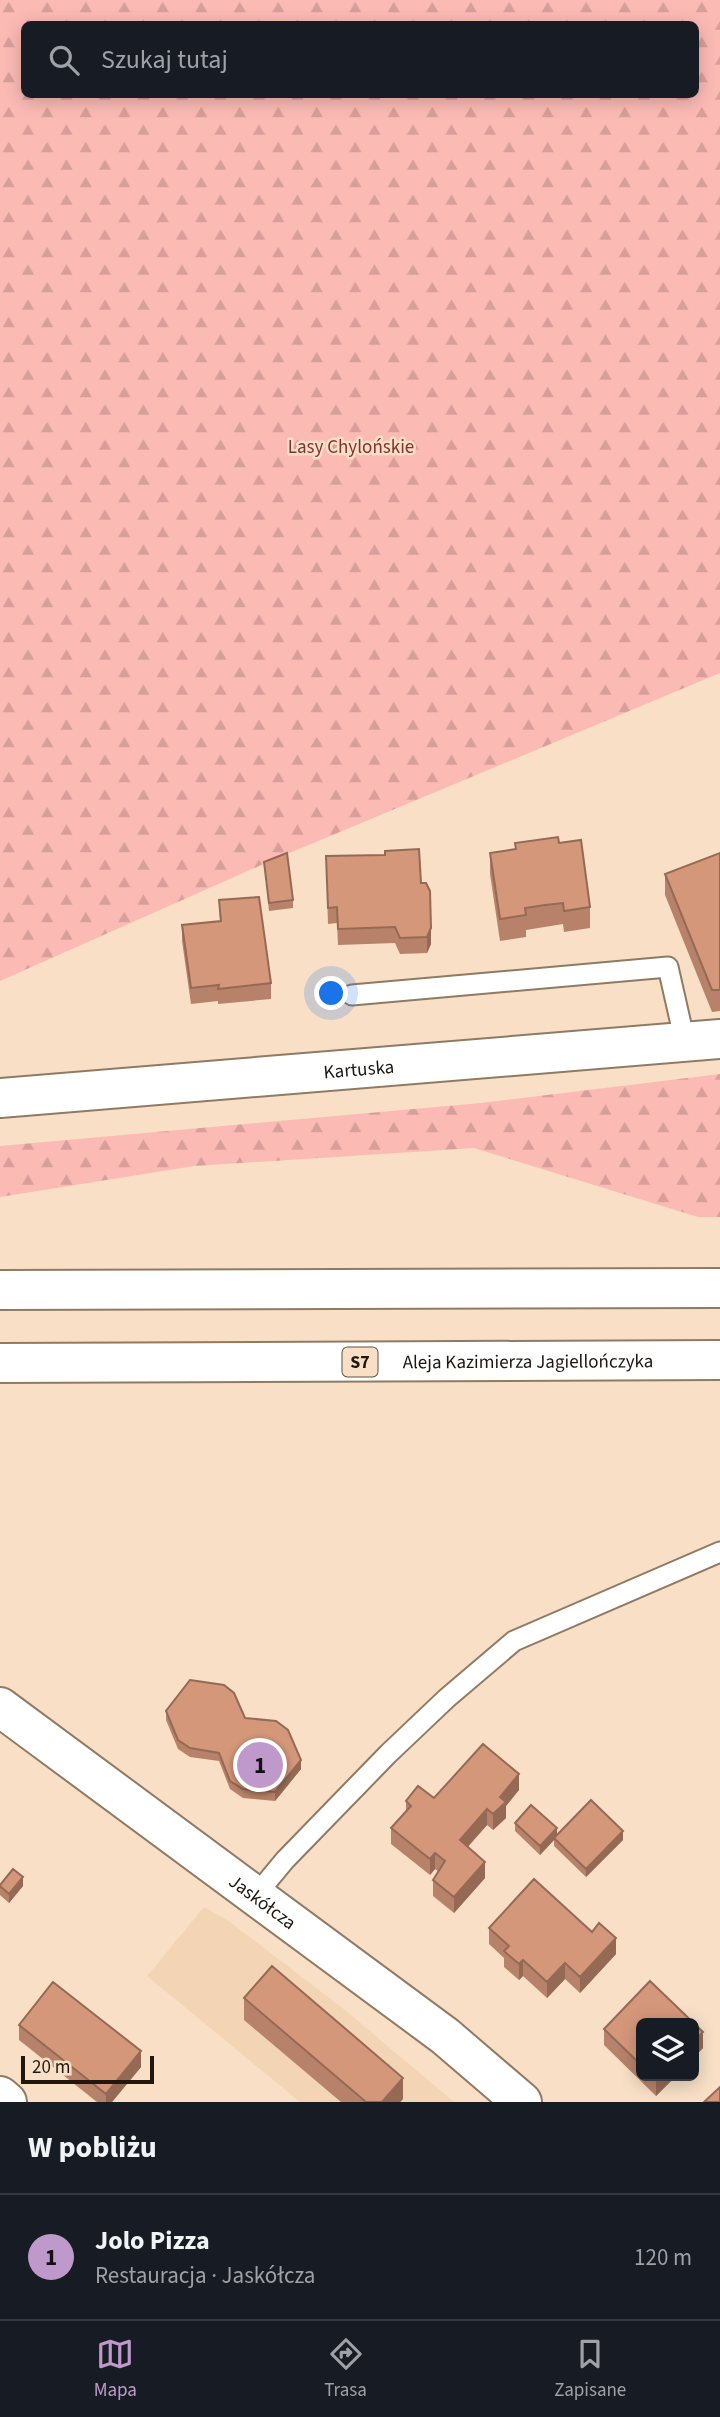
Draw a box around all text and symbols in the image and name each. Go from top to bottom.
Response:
search box [21,21,699,98]
icon: search [45,41,83,79]
text: Szukaj tutaj [101,41,228,78]
park label: Lasy Chylońskie [288,434,414,461]
your location [314,976,348,1010]
street label: Kartuska [323,1054,395,1086]
road number: S7 [342,1348,378,1377]
street label: Aleja Kazimierza Jagiellończyka [403,1348,653,1376]
pin: 1 [237,1739,283,1791]
street label: Jaskółcza [223,1869,301,1937]
map controls [636,2018,699,2081]
button: layers [636,2018,699,2081]
scale bar [21,2053,154,2085]
text: 20 m [32,2054,70,2081]
text: W pobliżu [28,2126,157,2169]
text: Jolo Pizza [95,2222,210,2259]
text: 1 [45,2241,57,2274]
text: 120 m [634,2241,692,2274]
text: Restauracja · Jaskółcza [95,2259,315,2292]
tab: Mapa [94,2335,137,2404]
tab: Trasa [324,2335,367,2404]
tab: Zapisane [554,2335,626,2404]

